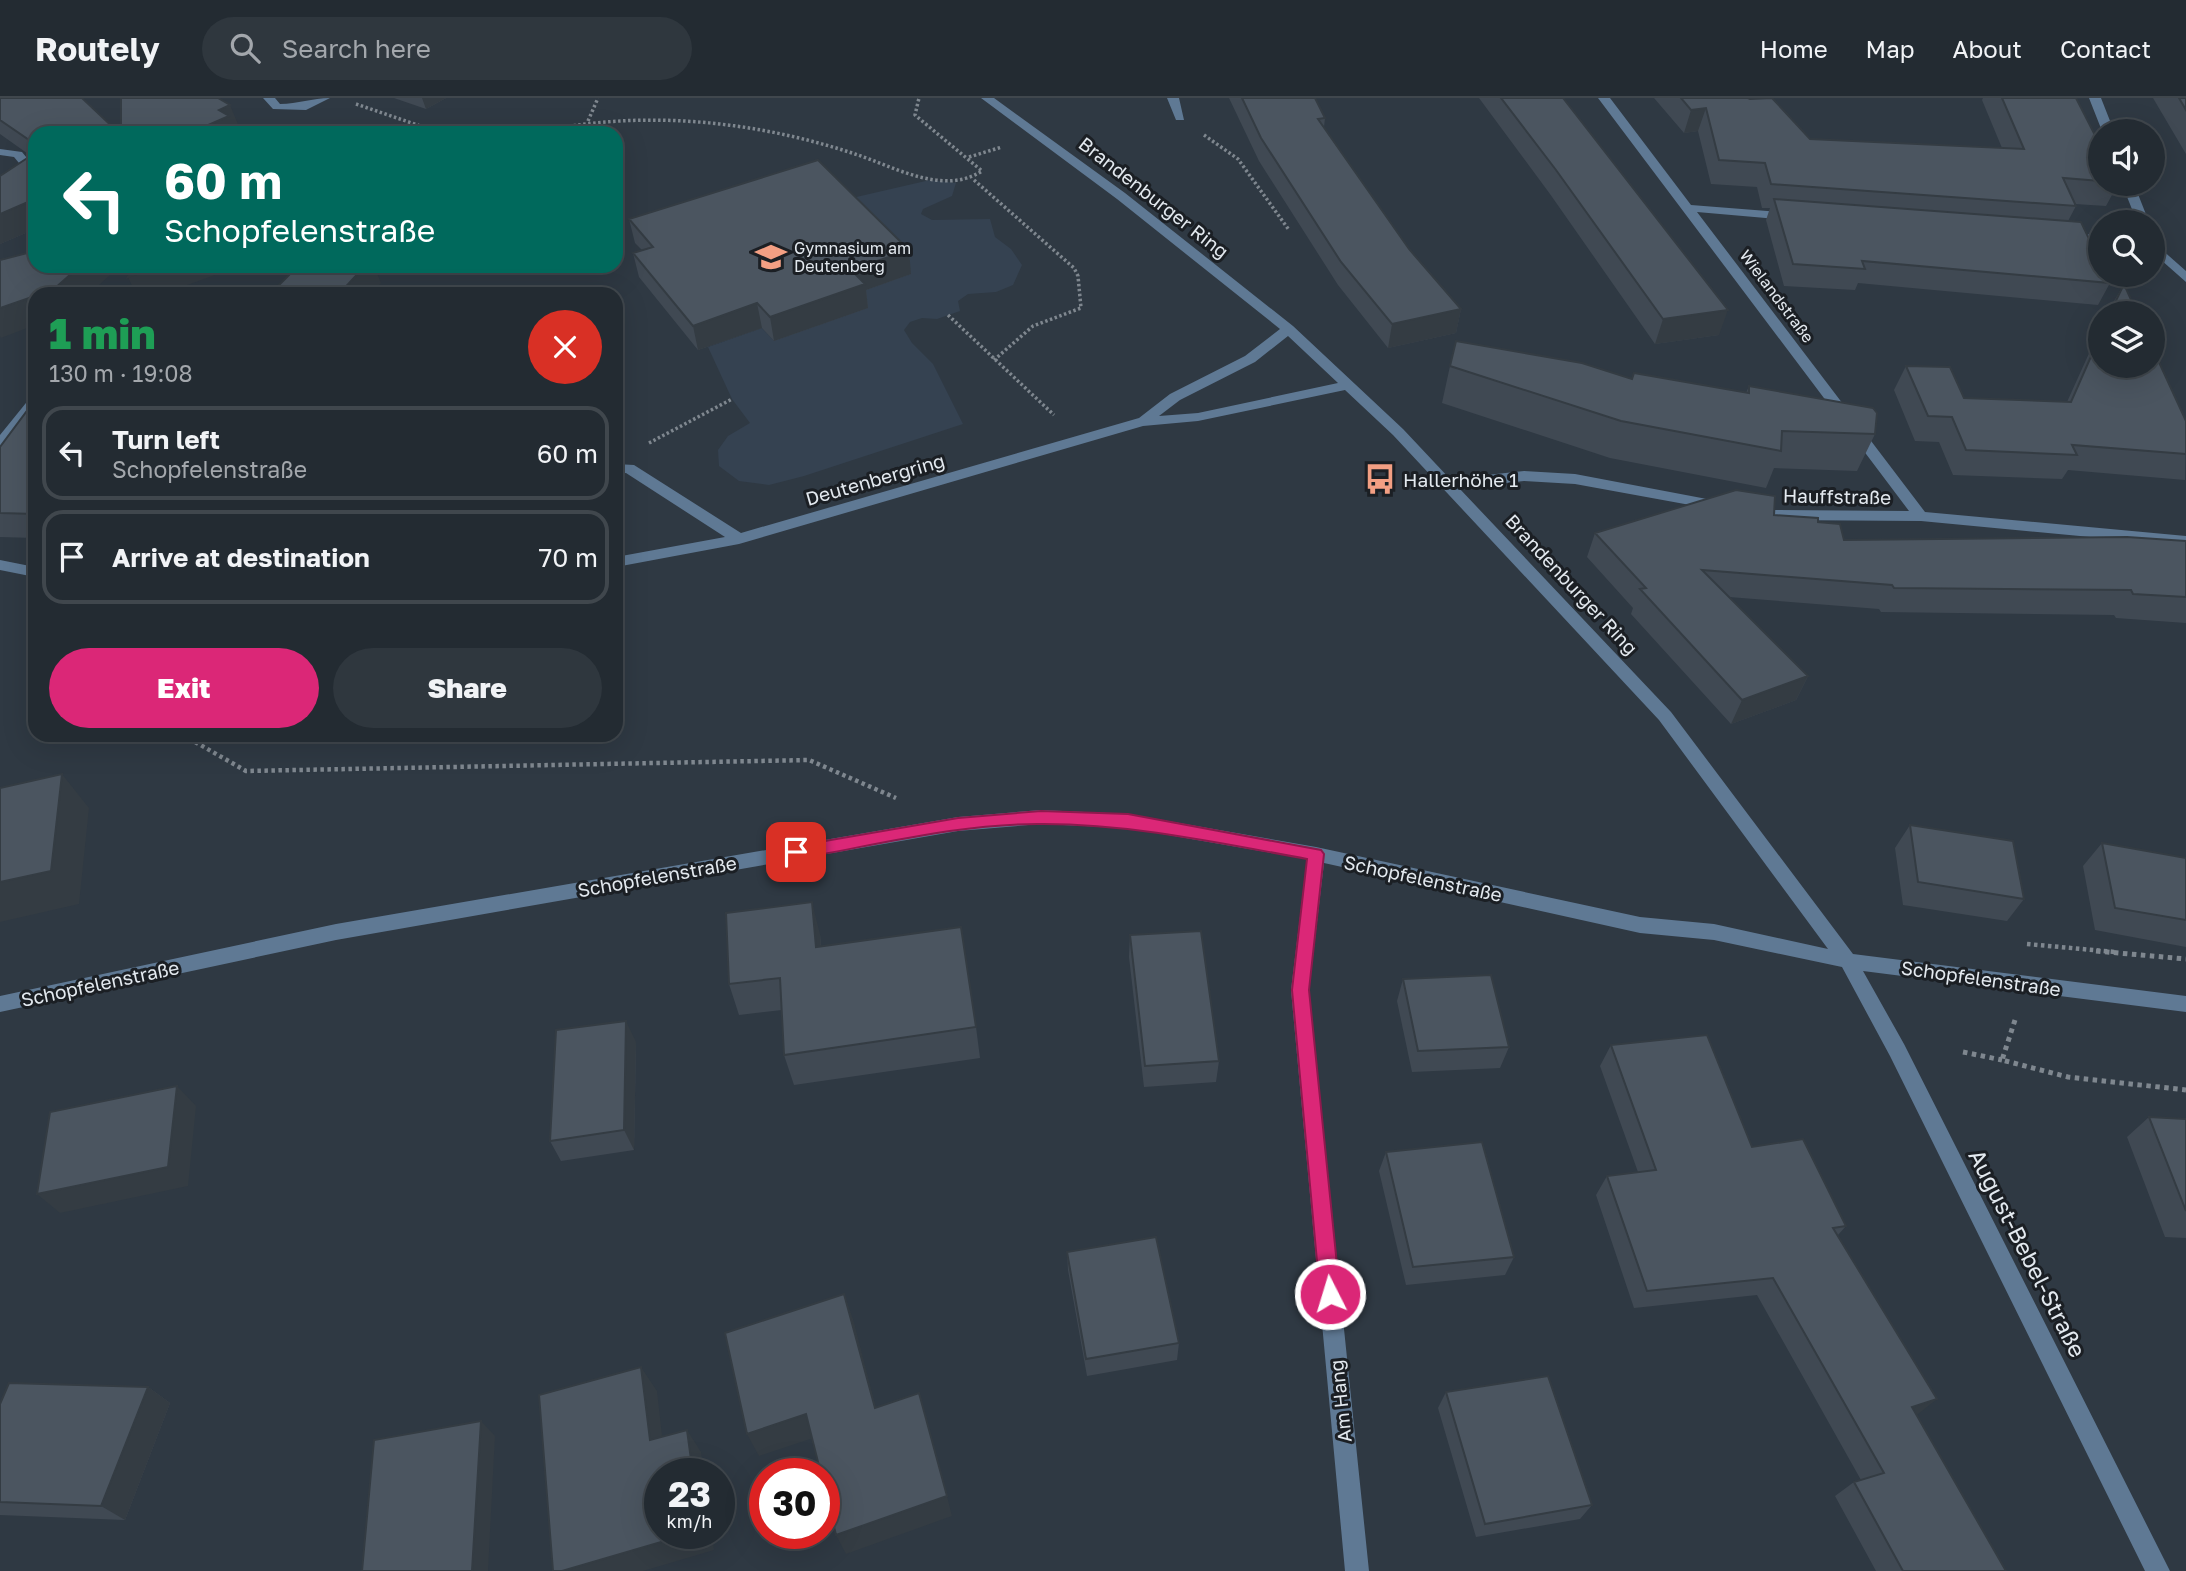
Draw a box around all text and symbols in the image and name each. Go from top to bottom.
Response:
search box [202,17,692,80]
text: Routely [35,29,160,68]
icon: search [226,29,264,67]
text: Search here [282,33,431,64]
text: Home [1760,34,1828,63]
text: Map [1866,34,1915,63]
text: About [1953,34,2022,63]
text: Contact [2060,34,2151,63]
map controls [2088,119,2165,378]
button: sound [2088,119,2165,196]
street label: Brandenburger Ring [1075,131,1233,263]
text: 60 m [164,151,282,210]
icon: left [49,154,140,245]
button: search [2088,210,2165,287]
text: Schopfelenstraße [164,211,435,249]
place label: Gymnasium am Deutenberg [794,238,911,276]
school or university icon: Gymnasium am Deutenberg [754,240,788,274]
street label: Wielandstraße [1736,246,1818,346]
button: layers [2088,301,2165,378]
text: 1 min [49,308,156,358]
button: close [528,310,602,384]
text: 130 m · 19:08 [49,359,193,387]
text: Turn left [112,424,220,455]
icon: left [53,434,91,472]
text: 60 m [537,438,598,469]
street label: Deutenbergring [803,448,947,510]
text: Schopfelenstraße [112,455,307,483]
bus stop icon: Hallerhöhe 1 [1363,462,1397,496]
place label: Hallerhöhe 1 [1403,468,1518,491]
street label: Hauffstraße [1783,484,1891,508]
street label: Brandenburger Ring [1501,509,1643,659]
icon: arrive [53,538,91,576]
text: Arrive at destination [112,542,370,573]
text: 70 m [539,542,598,573]
button: Exit [49,648,319,728]
button: Share [333,648,602,728]
pin [766,822,826,882]
icon: arrive [777,833,815,871]
street label: Schopfelenstraße [1342,850,1504,906]
street label: Schopfelenstraße [576,851,738,901]
street label: Schopfelenstraße [19,955,181,1011]
street label: Schopfelenstraße [1900,955,2062,1001]
street label: August-Bebel-Straße [1963,1144,2093,1362]
position arrow [1293,1257,1367,1331]
street label: Am Hang [1324,1359,1356,1443]
speed limit sign: 30 [749,1458,840,1549]
text: 23 [668,1473,711,1515]
text: km/h [667,1510,712,1532]

